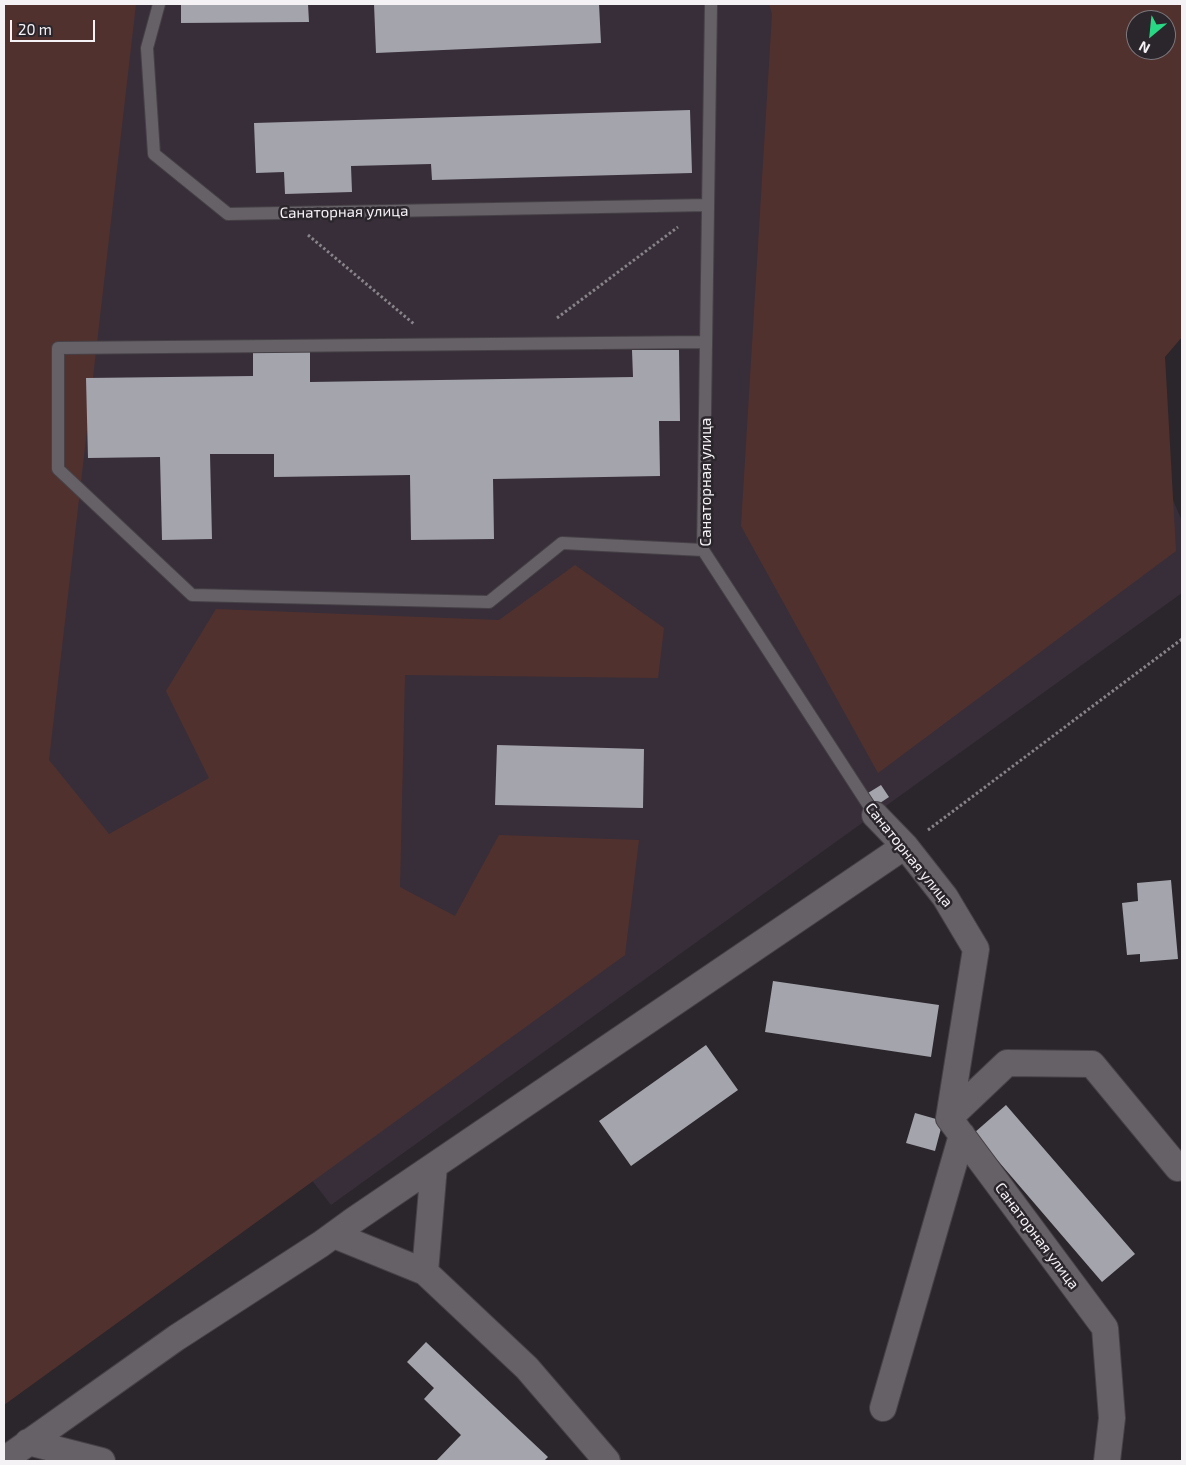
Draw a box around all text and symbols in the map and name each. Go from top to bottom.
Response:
scale bar [12,10,98,42]
north arrow [1126,10,1176,60]
text: 20 m [18,20,52,38]
text: N [1136,38,1153,58]
street label: Санаторная улица [279,202,409,222]
street label: Санаторная улица [697,418,715,546]
street label: Санаторная улица [861,799,957,911]
street label: Санаторная улица [991,1179,1083,1293]

